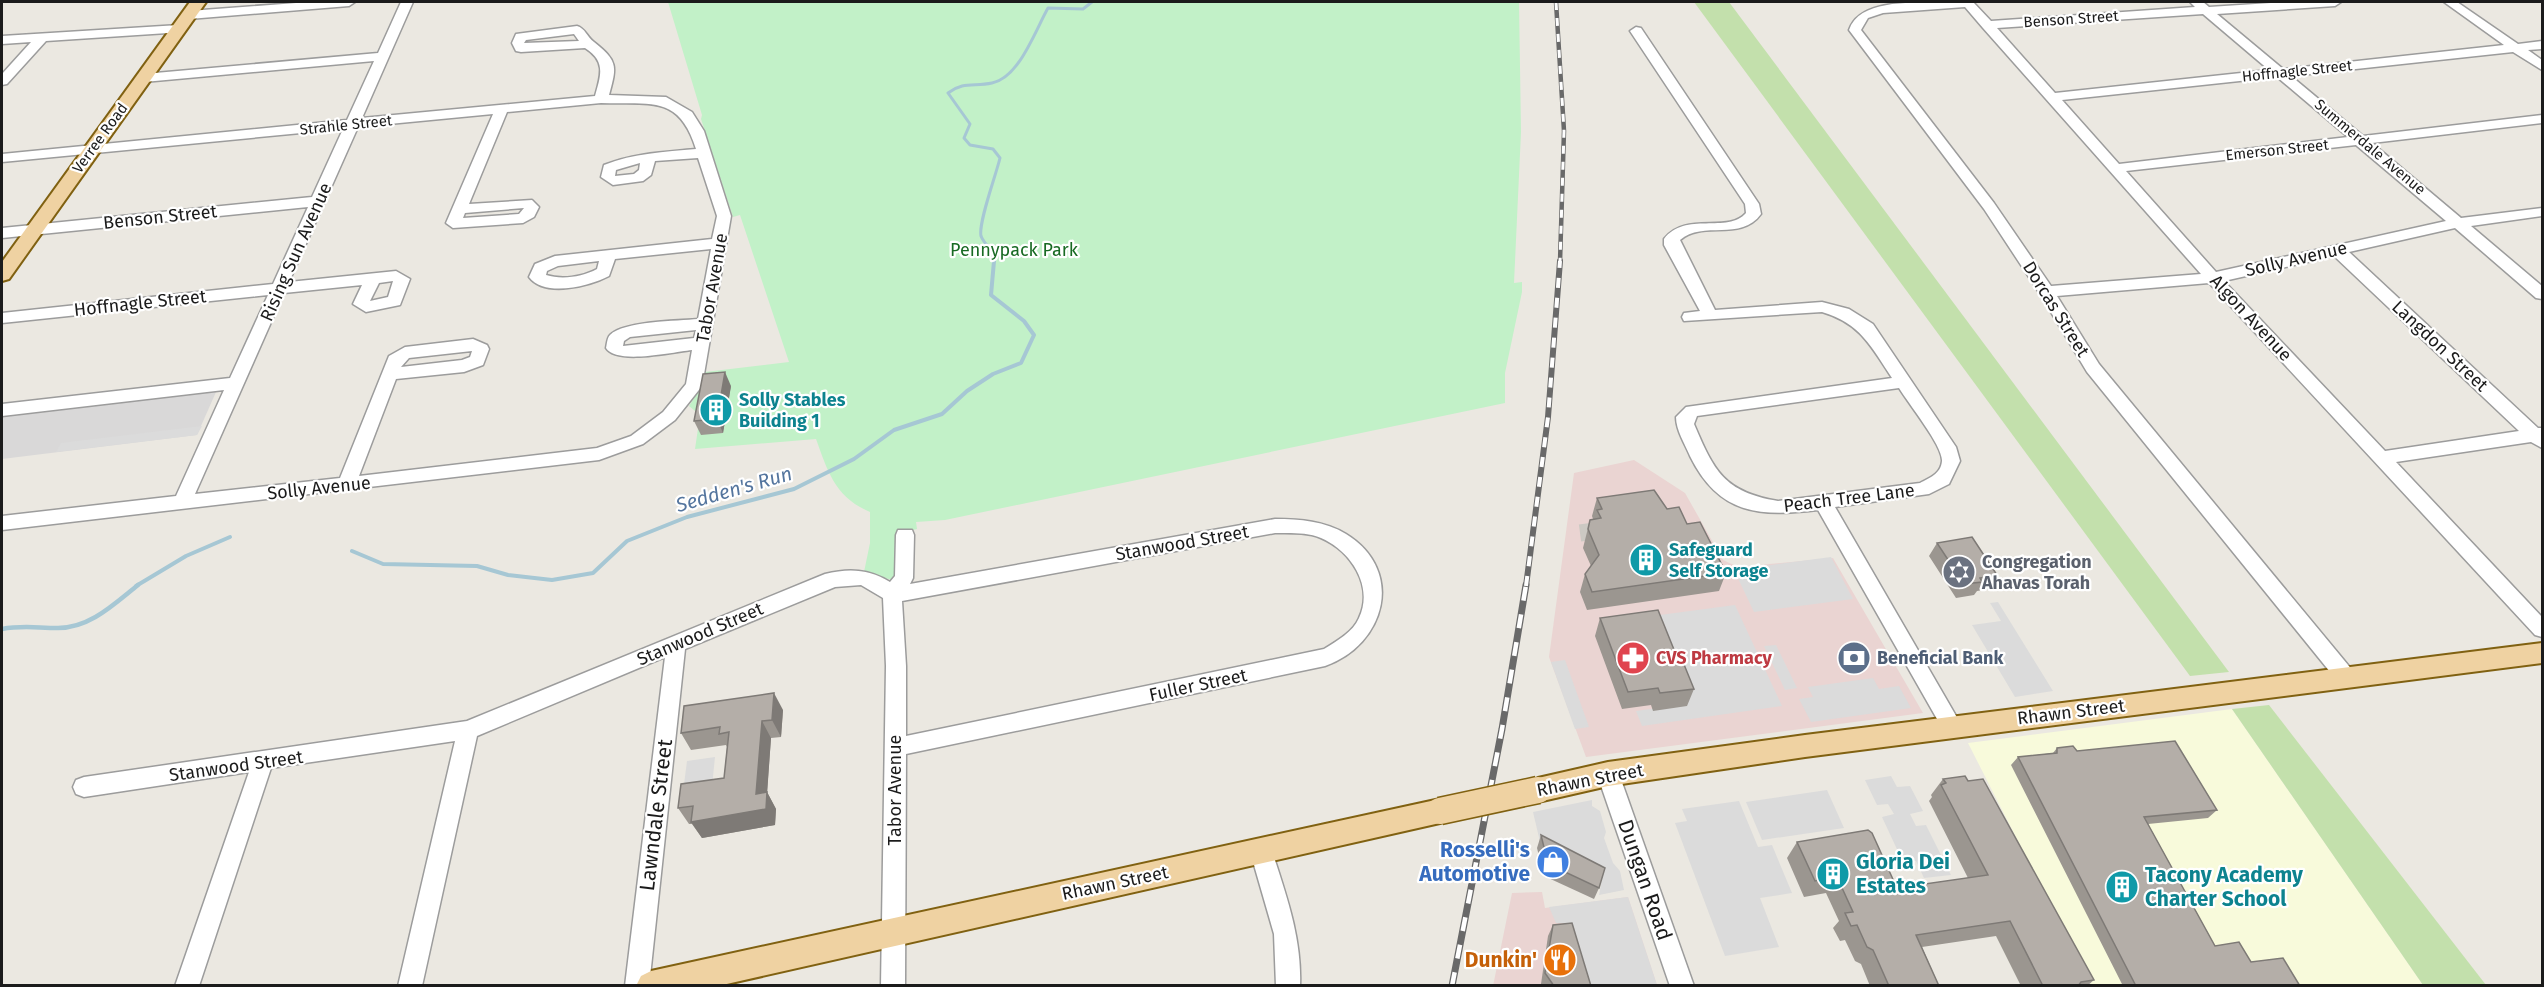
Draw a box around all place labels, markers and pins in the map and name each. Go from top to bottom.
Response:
place label: Solly Stables Building 1 [739,389,846,432]
building icon: Solly Stables Building 1 [698,392,734,428]
place label: Safeguard Self Storage [1669,539,1768,582]
building icon: Safeguard Self Storage [1628,542,1664,578]
place label: Congregation Ahavas Torah [1981,551,2092,594]
synagogue icon: Congregation Ahavas Torah [1941,554,1977,590]
pharmacy icon: CVS Pharmacy [1615,640,1651,676]
bank icon: Beneficial Bank [1836,640,1872,676]
place label: CVS Pharmacy [1656,647,1773,669]
place label: Beneficial Bank [1877,647,2004,669]
place label: Rosselli's Automotive [1418,837,1530,887]
shop icon: Rosselli's Automotive [1535,844,1571,880]
place label: Gloria Dei Estates [1856,849,1950,899]
building icon: Gloria Dei Estates [1815,856,1851,892]
place label: Tacony Academy Charter School [2145,862,2303,912]
building icon: Tacony Academy Charter School [2104,869,2140,905]
restaurant icon: Dunkin' [1542,942,1578,978]
place label: Dunkin' [1465,947,1537,973]

